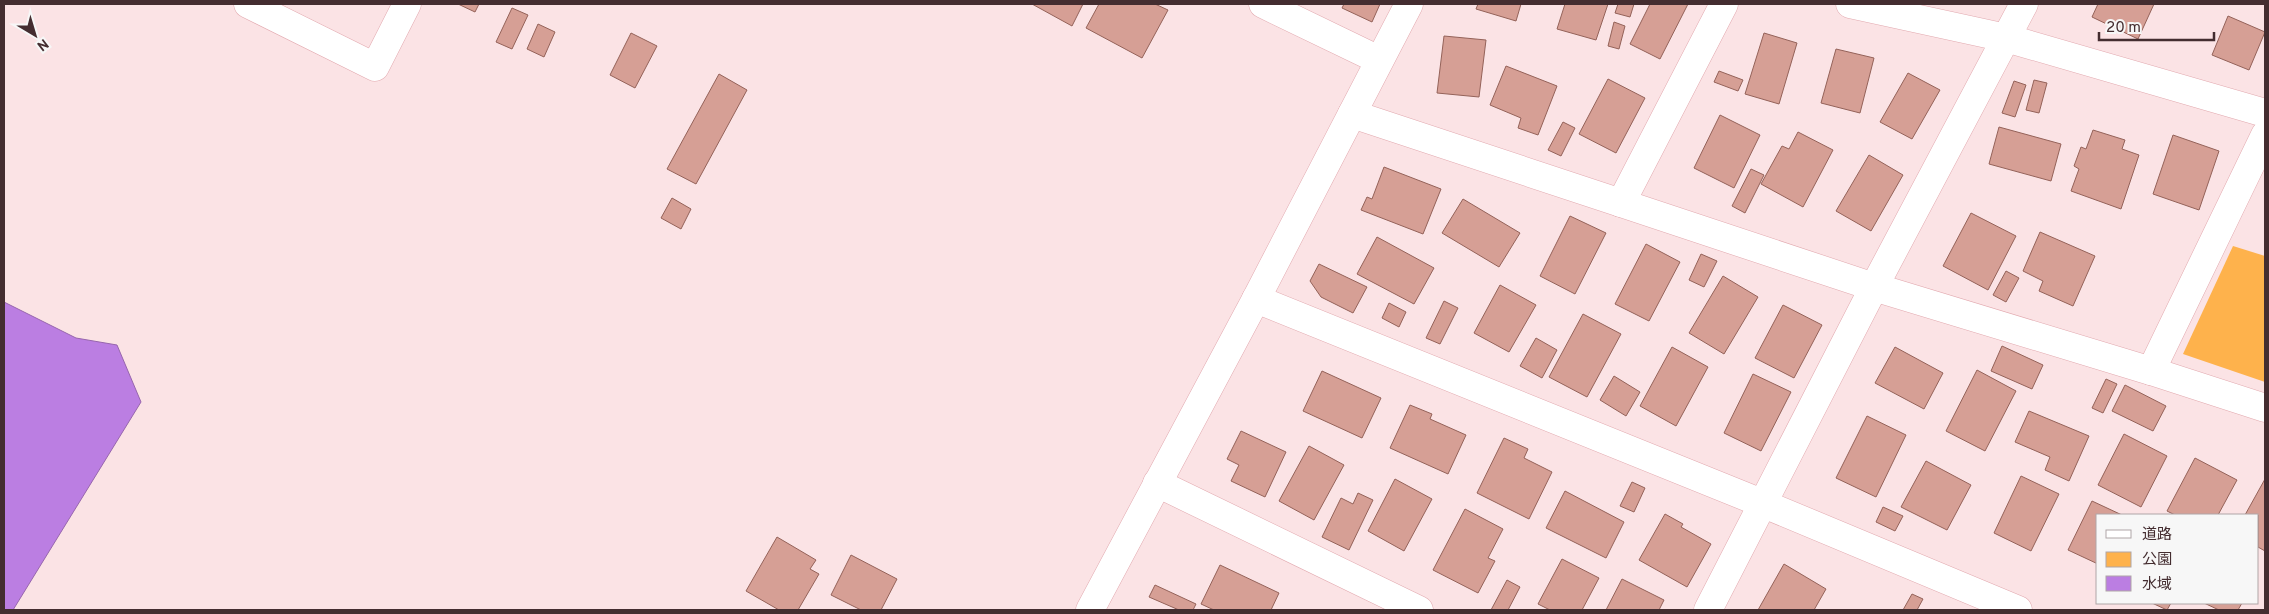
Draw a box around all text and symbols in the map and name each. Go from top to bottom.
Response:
north arrow [10,10,60,60]
scale bar [2099,10,2214,42]
text: 20 m [2106,19,2141,38]
text: N [33,34,51,54]
legend [2096,514,2259,604]
text: 道路 [2142,526,2172,545]
text: 公園 [2142,551,2172,570]
text: 水域 [2142,576,2172,595]

